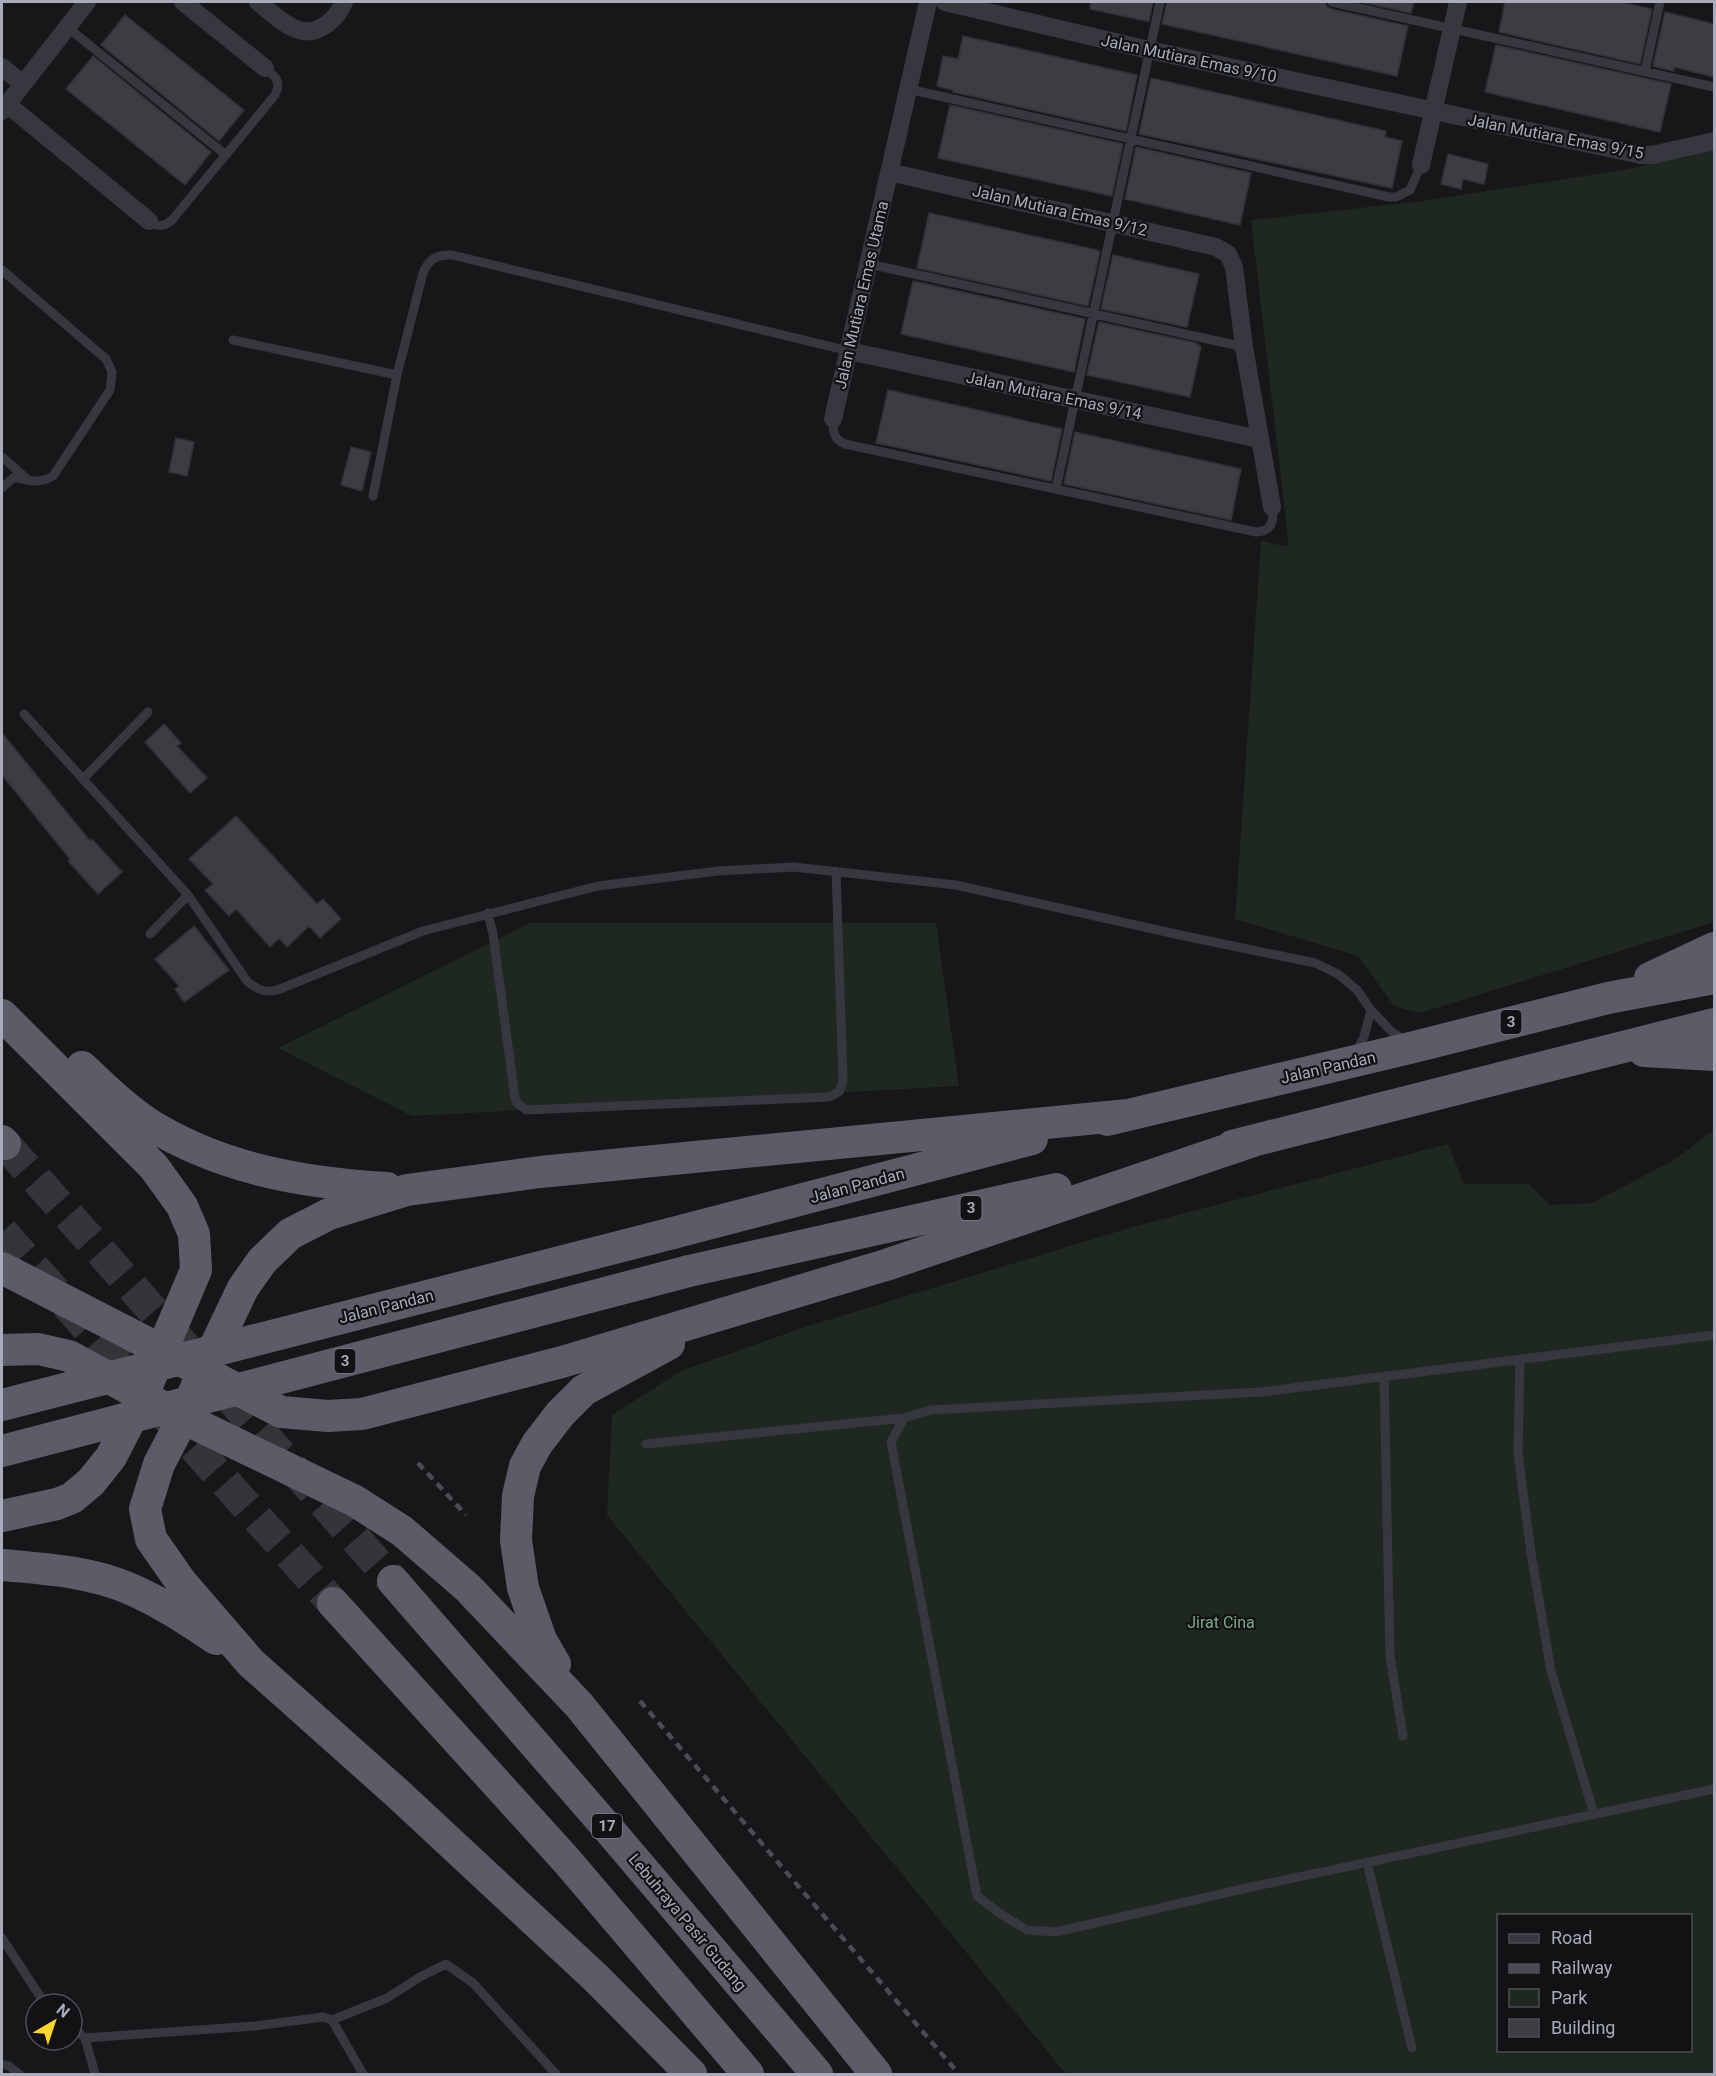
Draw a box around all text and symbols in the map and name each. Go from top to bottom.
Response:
street label: Jalan Mutiara Emas 9/10 [1099,31,1278,86]
street label: Jalan Mutiara Emas 9/15 [1466,110,1646,163]
street label: Jalan Mutiara Emas 9/12 [971,181,1149,240]
street label: Jalan Mutiara Emas Utama [831,199,892,391]
street label: Jalan Mutiara Emas 9/14 [964,368,1143,423]
road number: 3 [1500,1010,1522,1034]
street label: Jalan Pandan [1279,1047,1378,1088]
street label: Jalan Pandan [808,1164,906,1207]
road number: 3 [960,1196,982,1220]
street label: Jalan Pandan [337,1286,436,1327]
road number: 3 [334,1349,356,1373]
park label: Jirat Cina [1187,1613,1255,1632]
road number: 17 [592,1814,622,1838]
street label: Lebuhraya Pasir Gudang [625,1850,751,1995]
legend [1497,1914,1692,2052]
text: Road [1551,1927,1592,1948]
text: Railway [1551,1957,1613,1978]
text: Park [1551,1987,1588,2008]
north arrow [24,1992,84,2052]
text: N [53,2000,73,2022]
text: Building [1551,2017,1615,2038]

